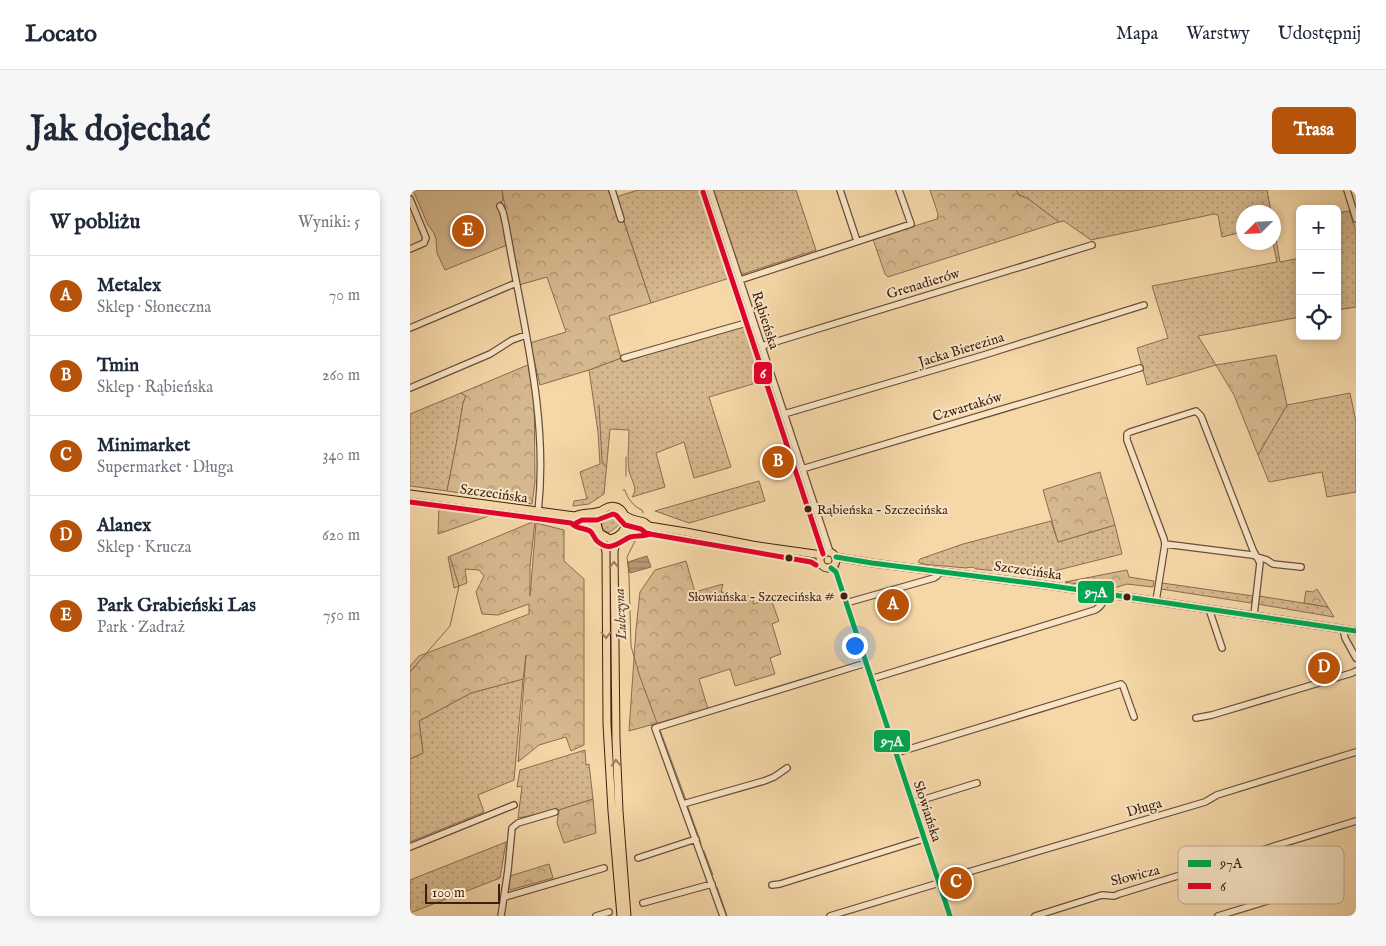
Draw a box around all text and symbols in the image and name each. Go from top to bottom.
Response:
text: Locato [25,19,97,50]
text: Mapa [1116,23,1158,46]
text: Warstwy [1186,23,1250,46]
text: Udostępnij [1278,23,1361,46]
button: Trasa [1272,107,1356,154]
text: Jak dojechać [30,108,210,153]
north arrow [1236,205,1281,250]
map controls [1296,205,1341,340]
button: + [1296,205,1341,250]
text: W pobliżu [50,209,140,236]
pin: E [452,212,484,250]
text: Wyniki: 5 [298,213,360,233]
button: − [1296,250,1341,295]
street label: Grenadierów [885,264,963,304]
text: Metalex [97,274,161,298]
text: A [61,286,71,306]
text: 70 m [329,286,360,306]
street label: Rąbieńska [747,289,783,353]
button: locate [1296,295,1341,340]
text: Sklep · Słoneczna [97,298,211,318]
street label: Jacka Bierezina [914,328,1007,372]
text: Tmin [97,354,139,378]
line badge: 6 [753,361,773,385]
text: 6 [760,365,767,383]
text: B [61,366,71,386]
text: 260 m [322,366,360,386]
text: Sklep · Rąbieńska [97,378,213,398]
street label: Czwartaków [930,388,1005,426]
text: Minimarket [97,434,190,458]
pin: B [762,443,794,481]
text: C [60,446,72,466]
text: 340 m [322,446,360,466]
text: Supermarket · Długa [97,458,233,478]
street label: Szczecińska [459,480,530,508]
place label: Rąbieńska - Szczecińska [817,502,948,519]
marker: Rąbieńska - Szczecińska [803,504,813,514]
text: Alanex [97,514,151,538]
text: D [60,526,72,546]
text: 620 m [322,526,360,546]
text: Sklep · Krucza [97,538,192,558]
unlabelled marker [784,553,794,563]
street label: Szczecińska [993,557,1064,585]
one-way arrow [609,561,619,569]
line badge: 97A [1077,580,1115,604]
text: 97A [1084,584,1109,602]
pin: A [877,586,909,624]
water label: Lubczyna [610,587,631,641]
place label: Słowiańska - Szczecińska # [688,589,836,606]
marker: Słowiańska - Szczecińska # [839,591,849,601]
unlabelled marker [1122,592,1132,602]
text: Park Grabieński Las [97,594,256,618]
text: E [60,606,72,626]
text: 750 m [323,606,360,626]
text: Park · Zadraż [97,618,185,638]
one-way arrow [601,631,611,639]
your location [842,633,868,659]
pin: D [1308,649,1340,687]
line badge: 97A [873,729,911,753]
text: 97A [880,733,905,751]
one-way arrow [611,758,622,766]
street label: Słowiańska [909,778,946,845]
street label: Długa [1125,794,1165,822]
legend [1178,846,1344,904]
text: 97A [1219,855,1243,873]
street label: Słowicza [1109,861,1162,891]
pin: C [940,864,972,902]
text: 6 [1220,878,1227,896]
scale bar [425,881,500,904]
text: 100 m [432,884,465,902]

